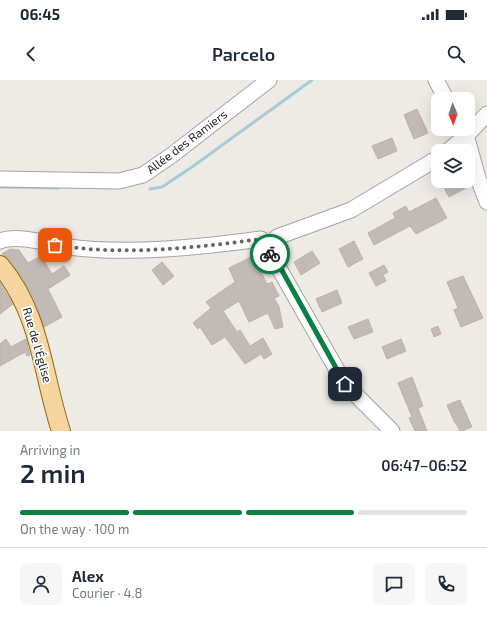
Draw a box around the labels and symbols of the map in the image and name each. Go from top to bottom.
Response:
north arrow [431,92,475,136]
street label: Allée des Ramiers [143,106,229,176]
pin [38,228,72,262]
courier [250,234,290,274]
street label: Rue de l'Église [21,305,55,384]
pin [328,367,362,401]

